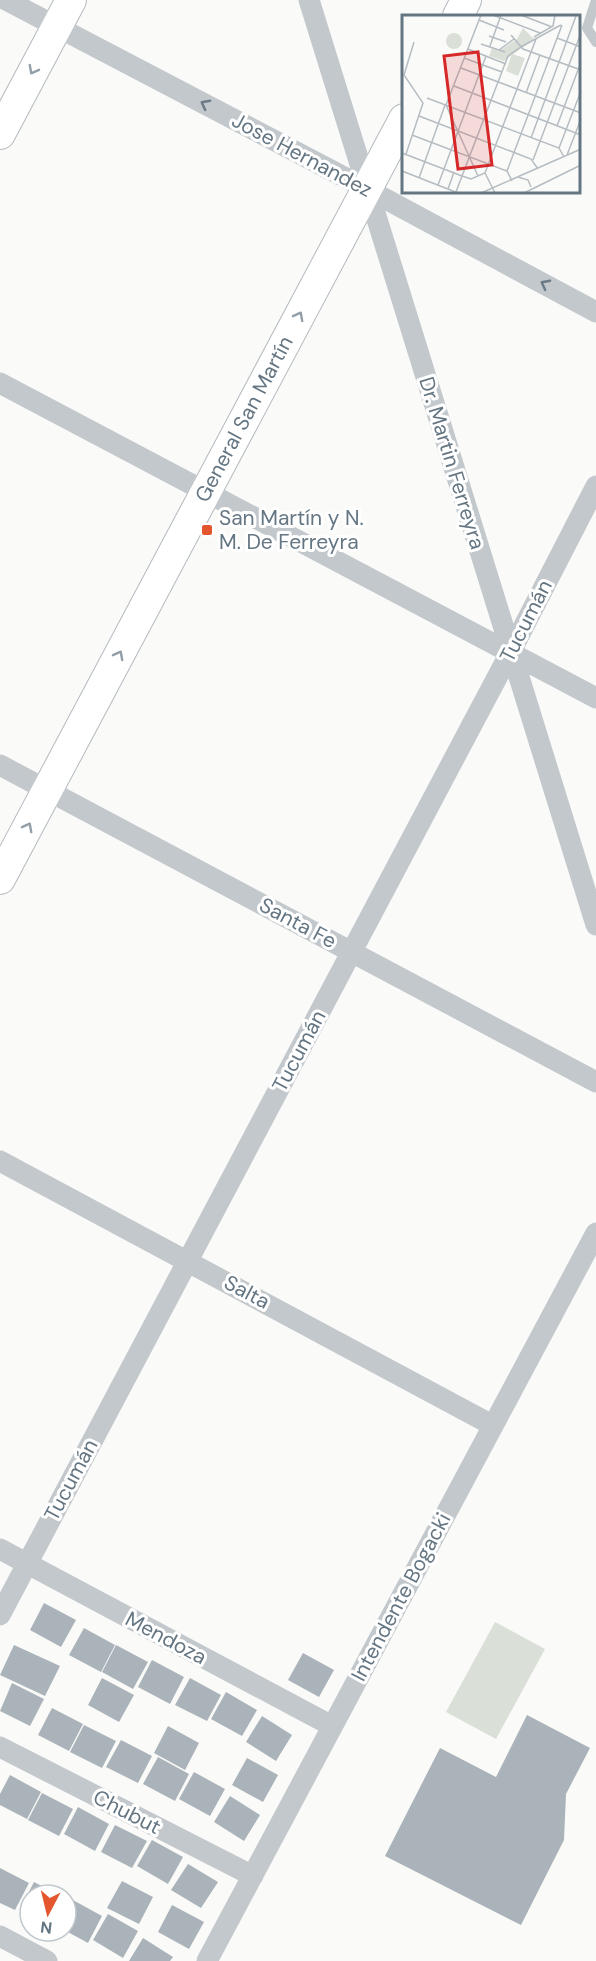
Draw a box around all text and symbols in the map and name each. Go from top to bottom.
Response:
inset map [402,15,581,194]
one-way arrow [29,64,40,75]
one-way arrow [201,100,212,111]
street label: Jose Hernandez [227,106,377,204]
one-way arrow [540,280,551,291]
one-way arrow [292,312,303,322]
street label: General San Martín [188,331,300,507]
street label: Dr. Martin Ferreyra [412,373,492,553]
place label: San Martín y N. M. De Ferreyra [219,504,364,556]
marker: San Martín y N. M. De Ferreyra [200,523,214,537]
street label: Tucumán [493,575,559,667]
one-way arrow [112,651,123,661]
one-way arrow [21,823,32,834]
street label: Santa Fe [255,891,342,955]
street label: Tucumán [266,1005,332,1097]
street label: Salta [219,1268,275,1316]
street label: Tucumán [38,1434,104,1526]
street label: Intendente Bogacki [345,1508,457,1686]
street label: Mendoza [120,1605,212,1671]
street label: Chubut [88,1783,166,1841]
north arrow [18,1883,78,1943]
text: N [39,1916,53,1939]

